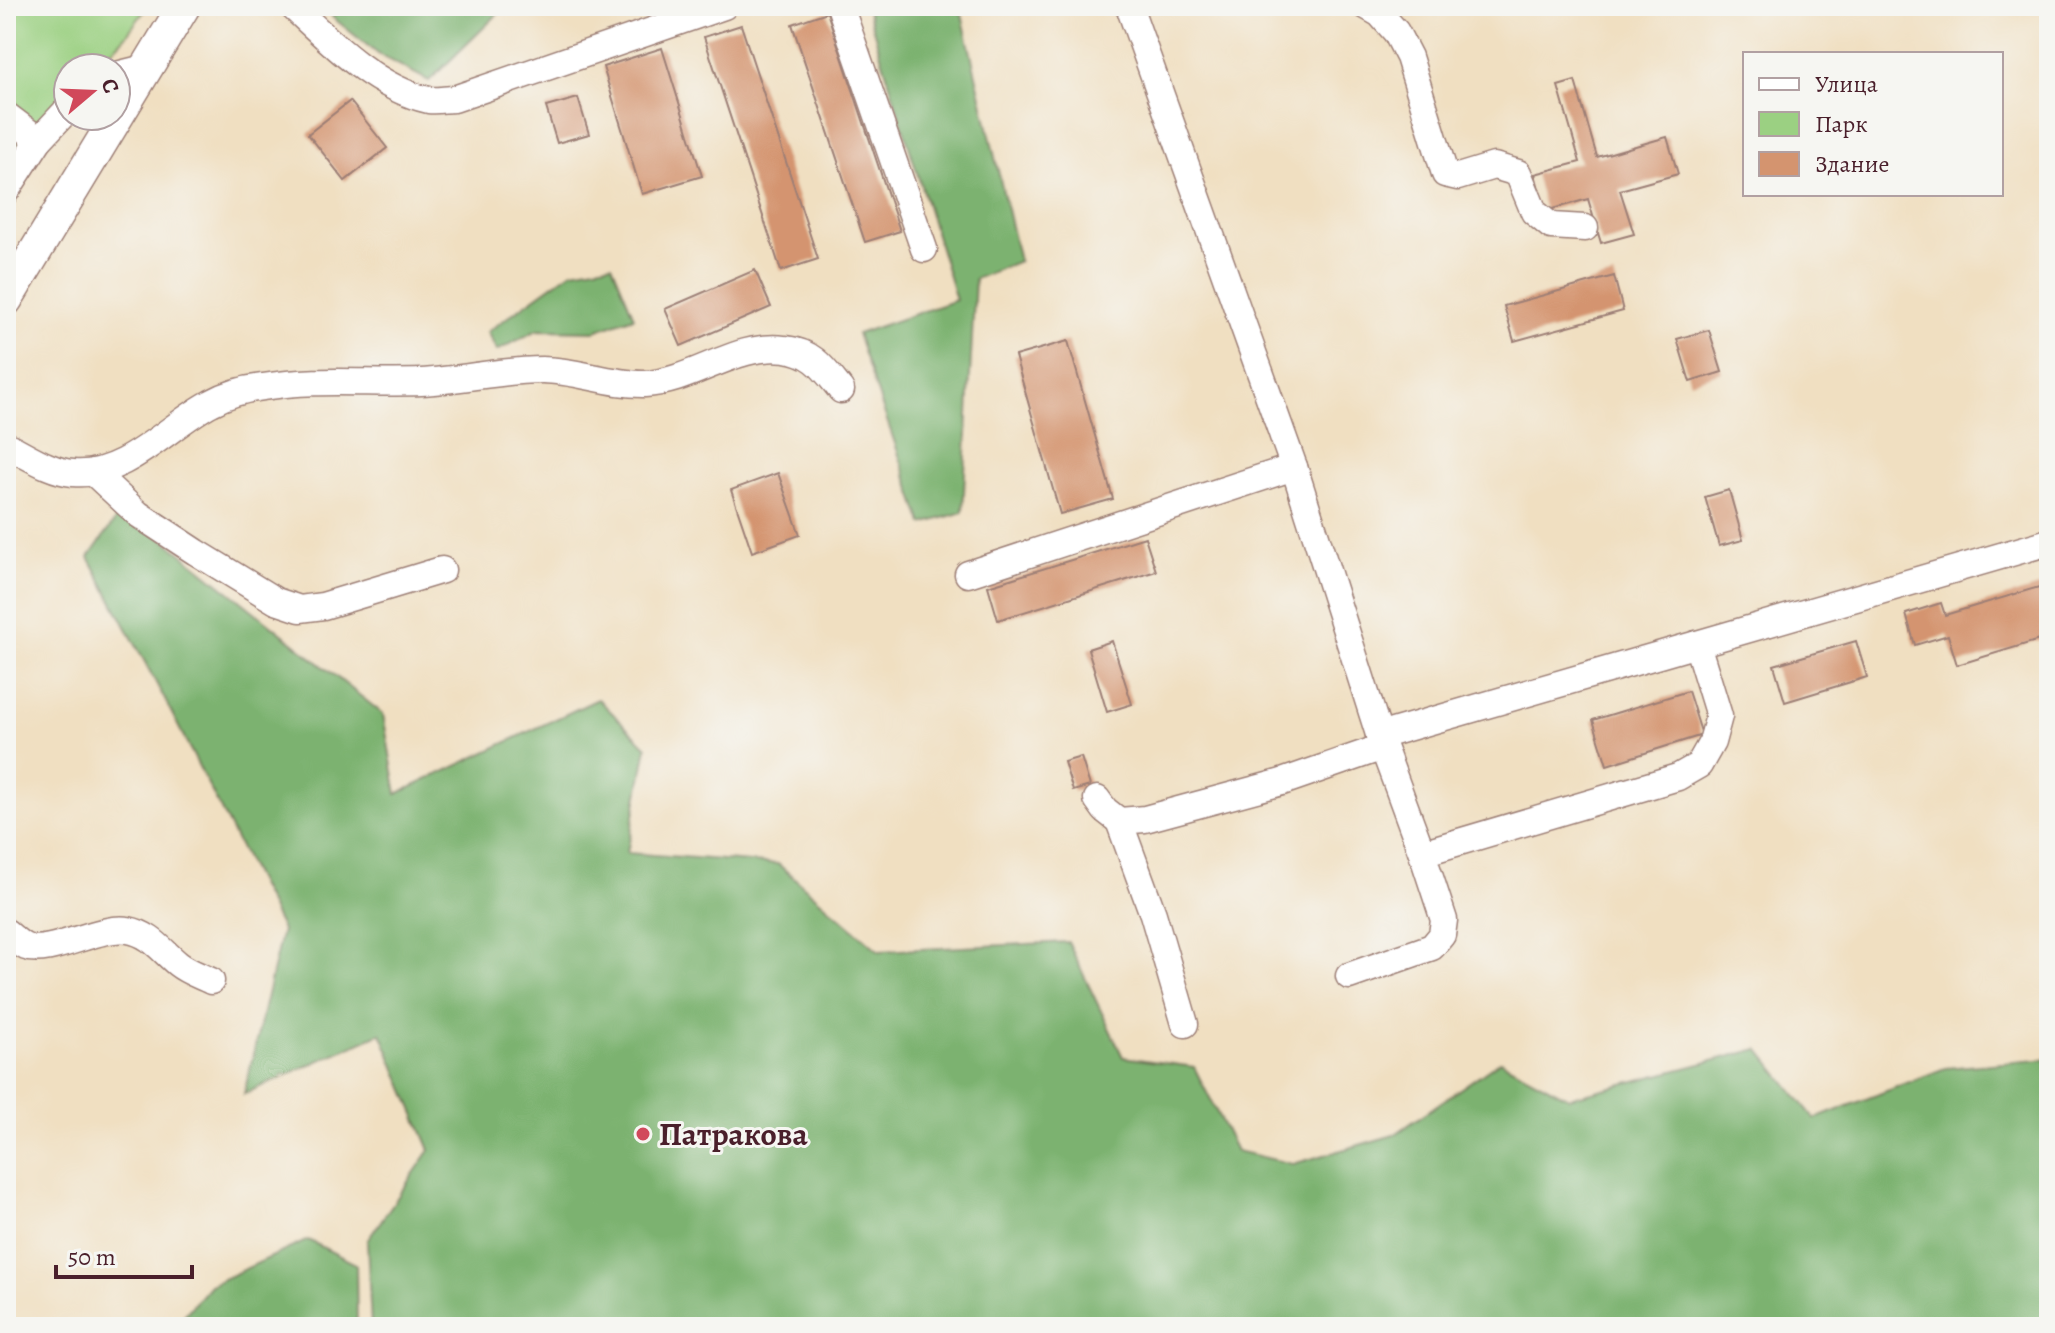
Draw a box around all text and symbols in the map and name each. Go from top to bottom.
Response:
north arrow [52,52,132,132]
legend [1743,52,2003,196]
text: Улица [1815,68,1878,100]
text: С [94,75,126,97]
text: Парк [1815,108,1868,140]
text: Здание [1815,148,1890,180]
place label: Патракова [659,1112,808,1156]
marker: Патракова [634,1125,652,1143]
scale bar [56,1229,192,1279]
text: 50 m [68,1241,116,1273]

